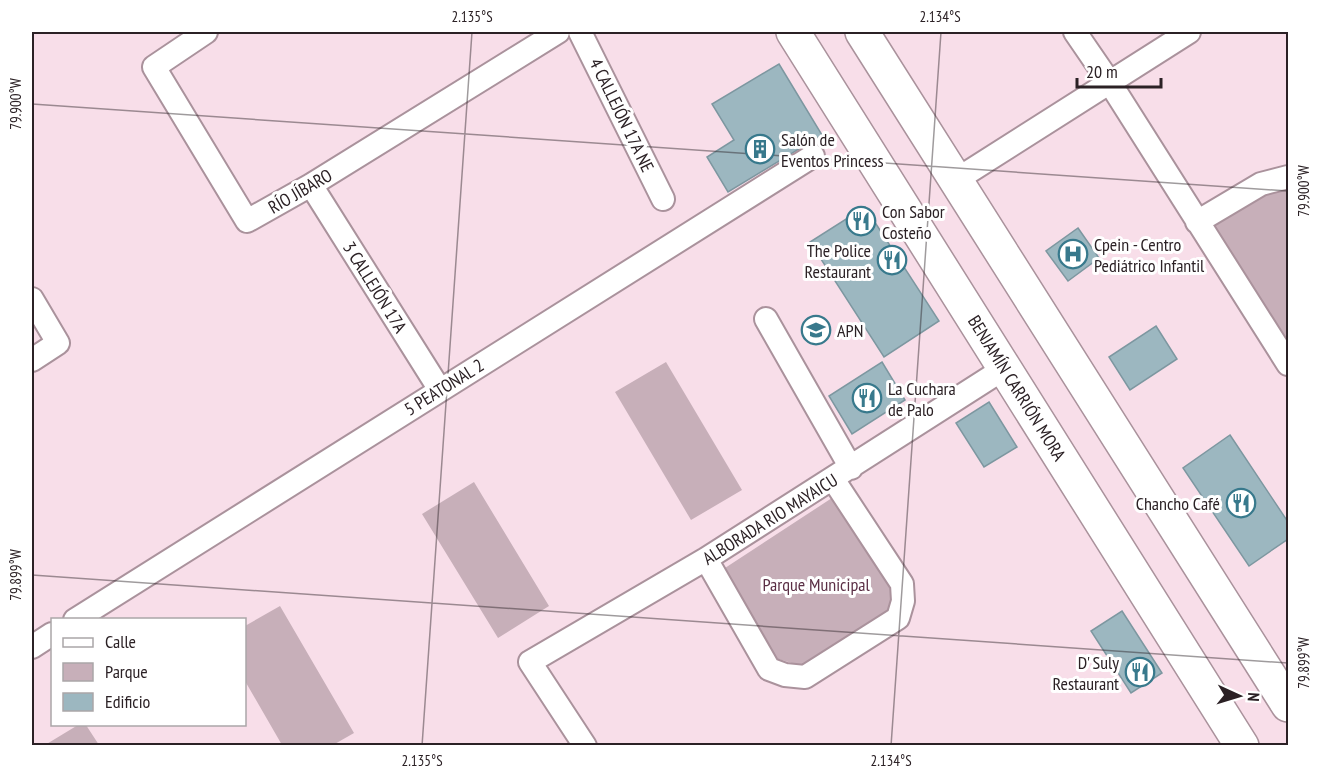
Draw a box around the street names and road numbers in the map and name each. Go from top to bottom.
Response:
street label: 4 CALLEJÓN 17A NE [585,54,659,176]
street label: RÍO JÍBARO [264,163,336,218]
street label: 3 CALLEJÓN 17A [338,237,412,337]
street label: BENJAMÍN CARRIÓN MORA [963,311,1071,465]
street label: 5 PEATONAL 2 [400,354,488,420]
street label: ALBORADA RIO MAYAICU [698,468,842,570]

